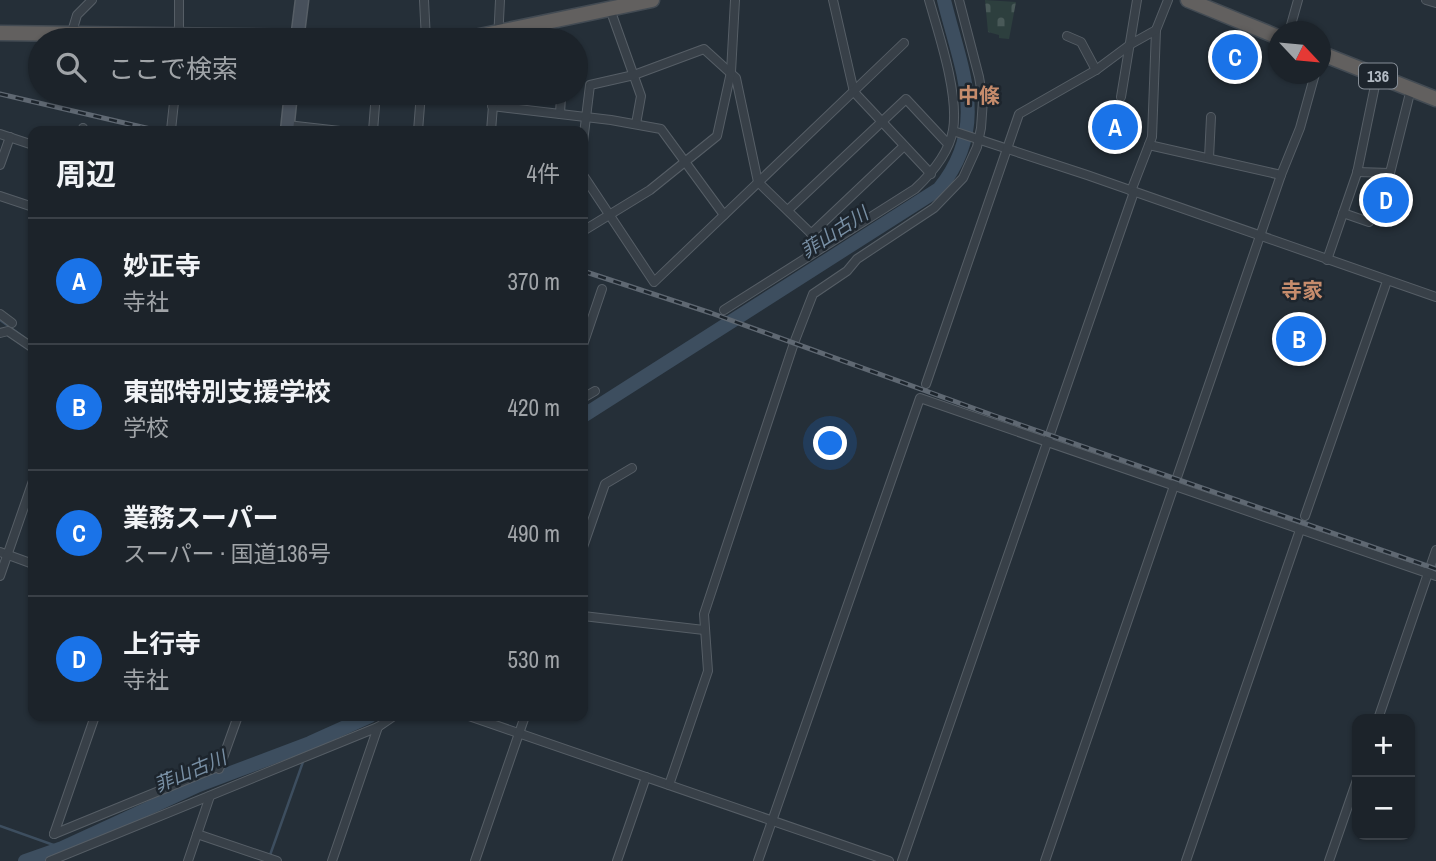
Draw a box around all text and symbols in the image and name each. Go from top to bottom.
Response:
north arrow [1268,21,1331,84]
search box [28,28,588,105]
pin: C [1212,31,1258,83]
icon: search [52,48,90,86]
text: ここで検索 [108,51,238,86]
road number: 136 [1359,64,1397,88]
district label: 中條 [958,81,1000,110]
pin: A [1092,101,1138,153]
text: 周辺 [56,154,116,194]
text: 4件 [527,158,560,189]
pin: D [1363,174,1409,226]
water label: 菲山古川 [795,199,875,264]
text: 妙正寺 [123,248,201,283]
text: A [72,266,86,297]
text: 370 m [508,266,560,297]
district label: 寺家 [1281,276,1323,305]
text: 寺社 [123,286,169,317]
pin: B [1276,313,1322,365]
text: 東部特別支援学校 [123,374,331,409]
text: B [72,392,86,423]
text: 420 m [508,392,560,423]
text: 学校 [123,412,169,443]
your location [813,426,847,460]
text: 業務スーパー [123,500,279,535]
text: C [72,518,86,549]
text: 490 m [508,518,560,549]
text: スーパー · 国道136号 [123,538,331,569]
text: 上行寺 [123,626,201,661]
text: D [72,644,86,675]
text: 530 m [508,644,560,675]
text: 寺社 [123,664,169,695]
map controls [1352,714,1415,840]
button: + [1352,714,1415,777]
water label: 菲山古川 [150,743,232,798]
button: − [1352,777,1415,840]

